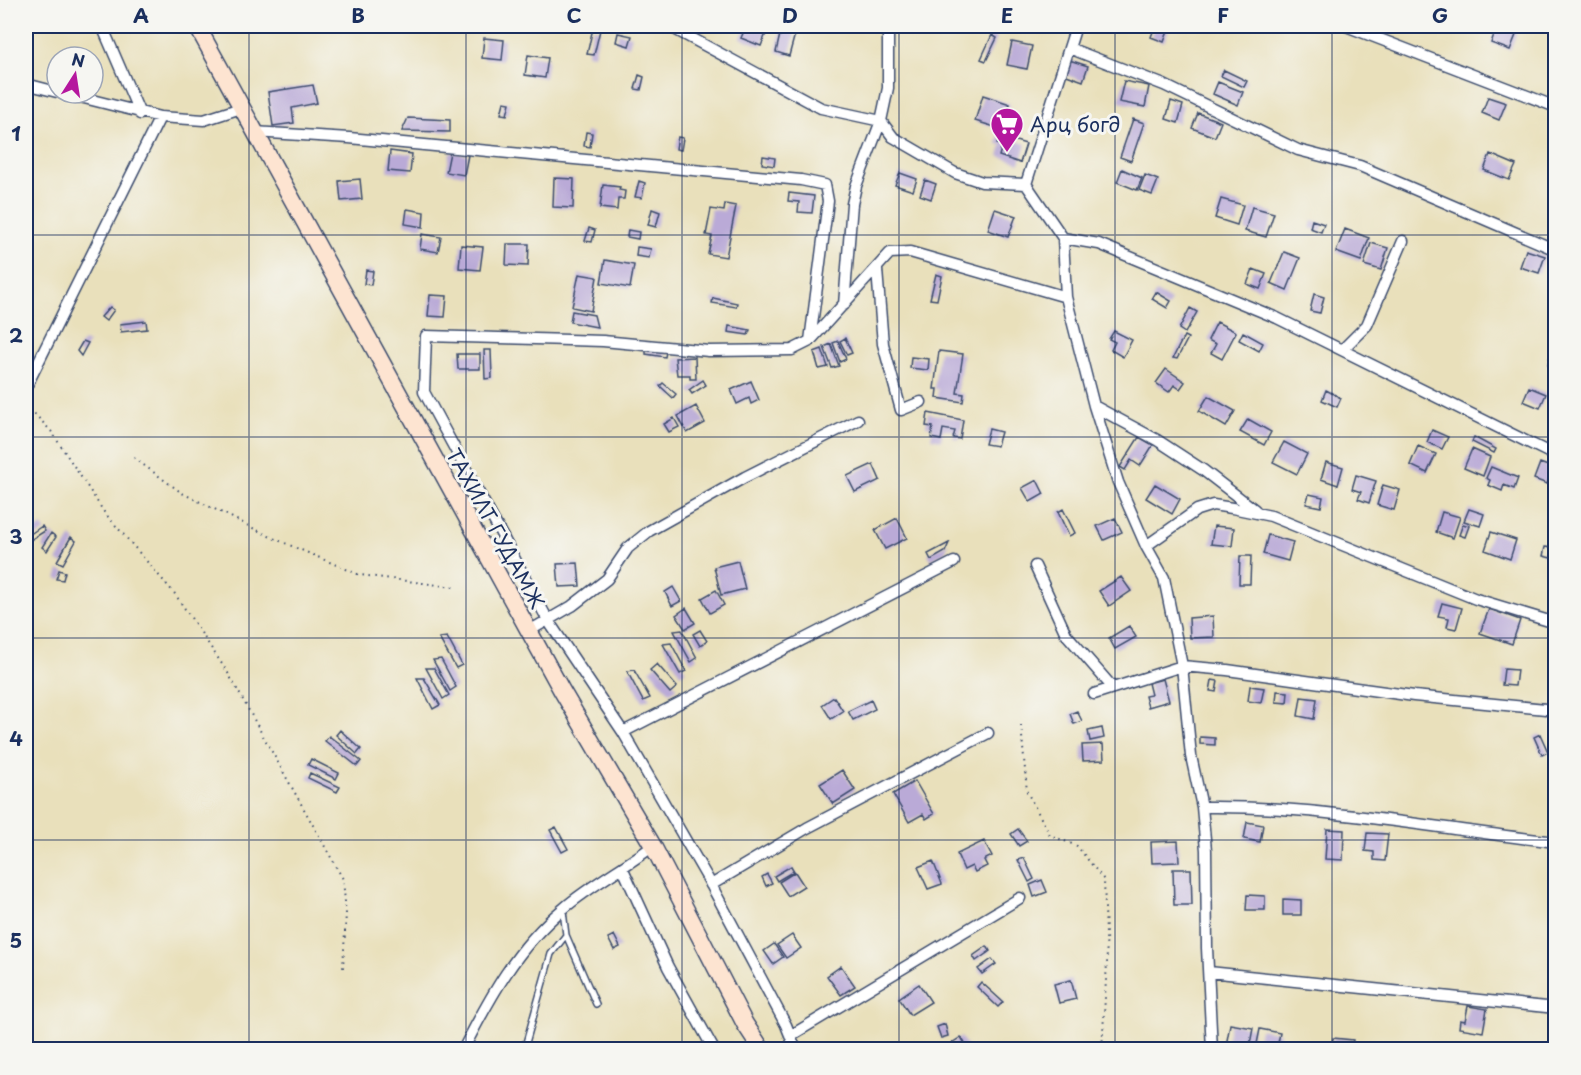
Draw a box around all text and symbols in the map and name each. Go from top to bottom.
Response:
text: A [133,0,149,30]
text: B [351,0,365,30]
text: C [566,0,582,30]
text: D [782,0,798,30]
text: E [1001,0,1013,30]
text: F [1217,0,1229,30]
text: G [1432,0,1448,30]
north arrow [45,45,105,105]
text: N [70,46,87,72]
supermarket icon: Арц богд [989,106,1025,153]
place label: Арц богд [1030,109,1120,139]
text: 1 [11,118,21,148]
text: 2 [9,320,23,350]
street label: ТАХИЛТ ГУДАМЖ [439,442,553,614]
text: 3 [9,521,23,551]
text: 4 [9,723,23,753]
text: 5 [10,925,22,955]

